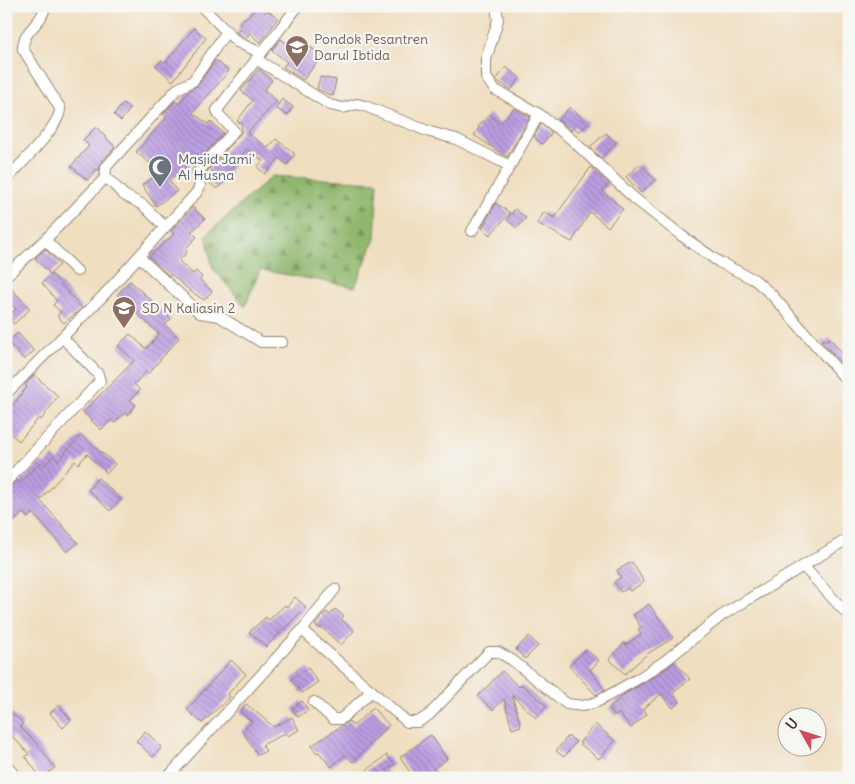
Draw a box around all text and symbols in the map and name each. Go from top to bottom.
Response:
place label: Pondok Pesantren Darul Ibtida [314,30,428,64]
school or university icon: Pondok Pesantren Darul Ibtida [284,34,310,68]
place label: Masjid Jami' Al Husna [178,150,255,184]
mosque icon: Masjid Jami' Al Husna [147,154,173,188]
school or university icon: SD N Kaliasin 2 [111,295,137,329]
place label: SD N Kaliasin 2 [142,299,236,317]
north arrow [778,706,828,756]
text: U [782,714,802,733]

